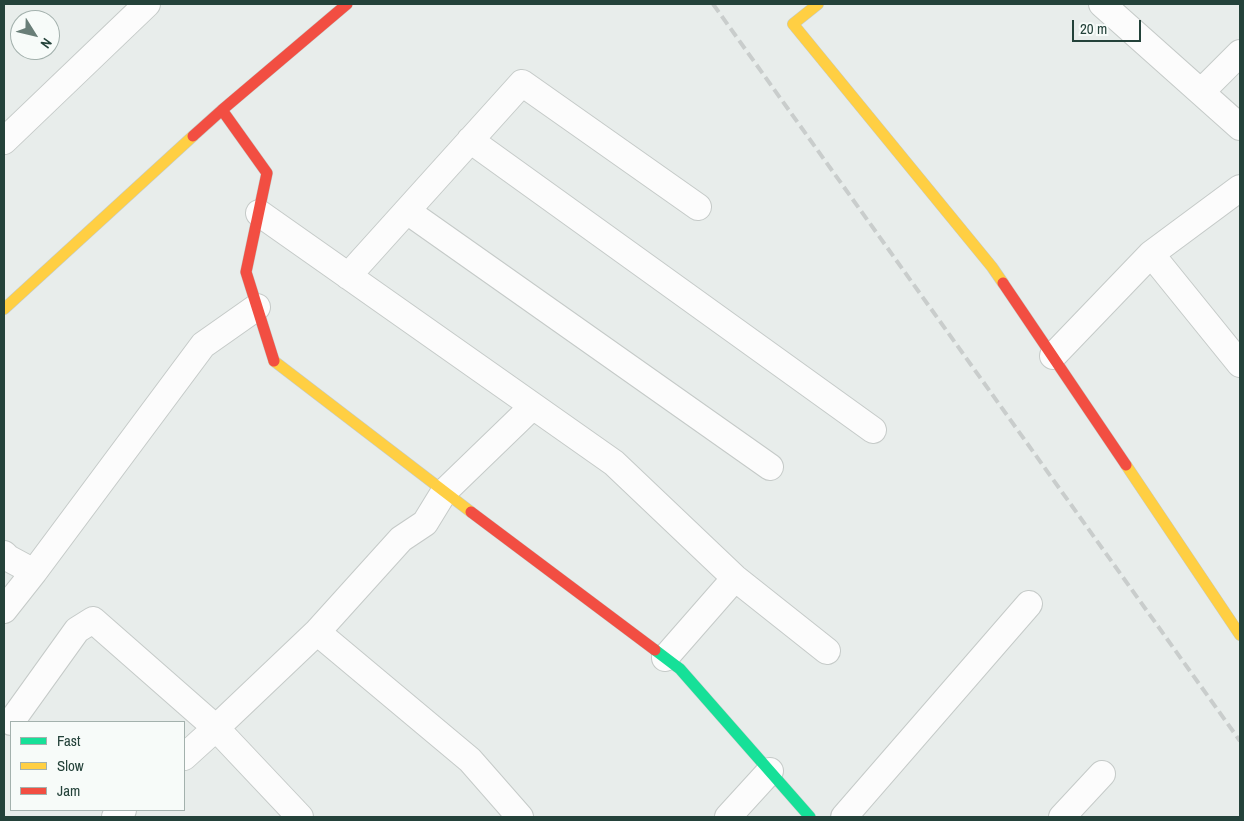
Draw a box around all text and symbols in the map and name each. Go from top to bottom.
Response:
north arrow [10,10,60,60]
scale bar [1074,10,1143,42]
text: 20 m [1080,18,1107,39]
text: N [37,35,56,52]
legend [10,721,185,811]
text: Fast [57,730,80,751]
text: Slow [57,755,84,776]
text: Jam [57,780,80,801]

